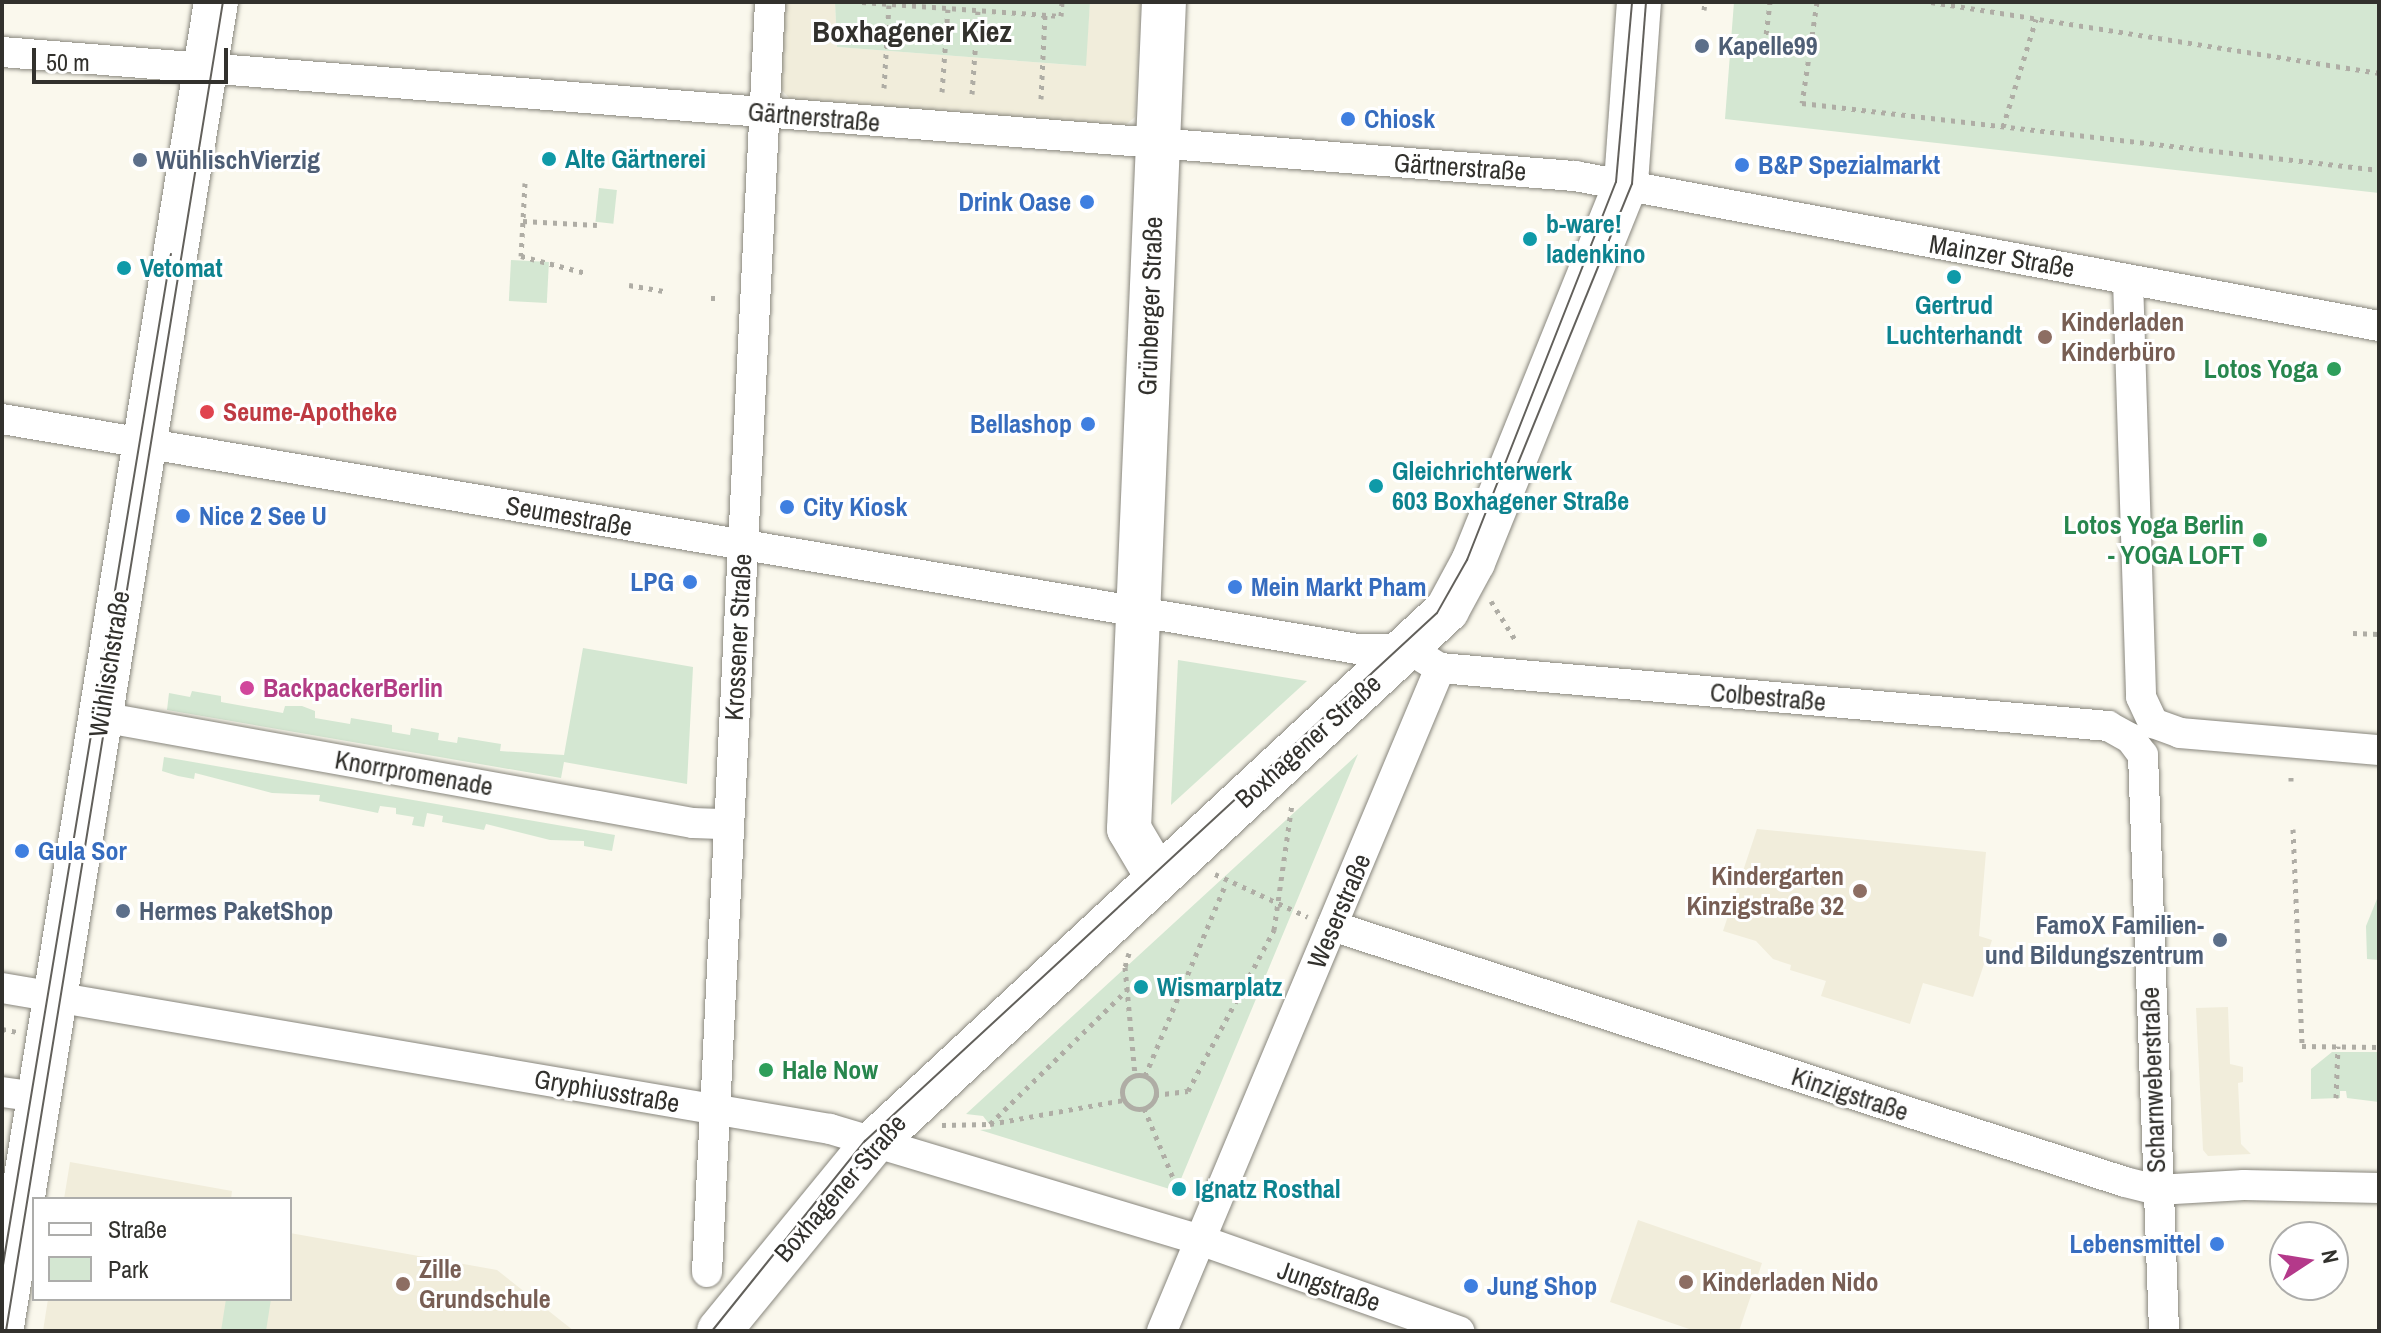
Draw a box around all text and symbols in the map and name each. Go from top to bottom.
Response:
district label: Boxhagener Kiez [812,13,1012,49]
place label: Kapelle99 [1718,30,1818,62]
scale bar [36,32,232,82]
marker: Kapelle99 [1693,37,1711,55]
text: 50 m [46,46,90,78]
street label: Gärtnerstraße [747,96,881,138]
place label: Chiosk [1364,103,1435,135]
marker: Chiosk [1339,110,1357,128]
place label: Alte Gärtnerei [565,143,706,175]
place label: WühlischVierzig [156,144,320,176]
street label: Gärtnerstraße [1393,147,1527,187]
place label: B&P Spezialmarkt [1758,149,1940,181]
marker: Alte Gärtnerei [540,150,558,168]
marker: WühlischVierzig [131,151,149,169]
marker: B&P Spezialmarkt [1733,156,1751,174]
place label: Drink Oase [958,186,1071,218]
marker: Drink Oase [1078,193,1096,211]
place label: b-ware! ladenkino [1546,208,1646,270]
street label: Grünberger Straße [1131,216,1169,396]
street label: Mainzer Straße [1927,228,2077,284]
marker: b-ware! ladenkino [1521,230,1539,248]
place label: Vetomat [140,252,223,284]
marker: Vetomat [115,259,133,277]
marker: Gertrud Luchterhandt [1945,268,1963,286]
place label: Gertrud Luchterhandt [1886,289,2022,350]
place label: Kinderladen Kinderbüro [2061,306,2184,368]
marker: Kinderladen Kinderbüro [2036,328,2054,346]
place label: Lotos Yoga [2203,353,2318,385]
marker: Lotos Yoga [2325,360,2343,378]
place label: Seume-Apotheke [223,396,397,428]
marker: Seume-Apotheke [198,403,216,421]
place label: Bellashop [970,408,1072,440]
marker: Bellashop [1079,415,1097,433]
place label: Gleichrichterwerk 603 Boxhagener Straße [1392,455,1629,516]
marker: Gleichrichterwerk 603 Boxhagener Straße [1367,477,1385,495]
street label: Seumestraße [503,490,635,542]
place label: City Kiosk [803,491,907,523]
marker: City Kiosk [778,498,796,516]
place label: Nice 2 See U [199,500,327,532]
marker: Nice 2 See U [174,507,192,525]
place label: Lotos Yoga Berlin - YOGA LOFT [2063,509,2244,570]
marker: Lotos Yoga Berlin - YOGA LOFT [2251,531,2269,549]
street label: Krossener Straße [718,553,758,721]
place label: LPG [630,566,674,598]
place label: Mein Markt Pham [1251,571,1426,603]
marker: LPG [681,573,699,591]
marker: Mein Markt Pham [1226,578,1244,596]
street label: Wühlischstraße [82,589,136,739]
street label: Boxhagener Straße [1229,668,1387,814]
place label: BackpackerBerlin [263,672,443,704]
street label: Colbestraße [1709,676,1827,718]
marker: BackpackerBerlin [238,679,256,697]
street label: Knorrpromenade [333,744,495,802]
place label: Gula Sor [38,835,127,867]
marker: Gula Sor [13,842,31,860]
street label: Weserstraße [1301,849,1377,973]
place label: Kindergarten Kinzigstraße 32 [1686,860,1844,922]
marker: Kindergarten Kinzigstraße 32 [1851,882,1869,900]
place label: Hermes PaketShop [139,895,333,927]
marker: Hermes PaketShop [114,902,132,920]
place label: FamoX Familien- und Bildungszentrum [1985,909,2204,970]
marker: FamoX Familien- und Bildungszentrum [2211,931,2229,949]
place label: Wismarplatz [1157,971,1282,1003]
marker: Wismarplatz [1132,978,1150,996]
street label: Scharnweberstraße [2134,986,2172,1174]
place label: Hale Now [782,1054,878,1086]
street label: Kinzigstraße [1788,1060,1912,1128]
marker: Hale Now [757,1061,775,1079]
street label: Gryphiusstraße [532,1063,682,1119]
street label: Boxhagener Straße [768,1108,912,1268]
place label: Ignatz Rosthal [1195,1173,1341,1205]
marker: Ignatz Rosthal [1170,1180,1188,1198]
legend [32,1197,292,1301]
text: Straße [108,1213,167,1245]
north arrow [2269,1221,2349,1301]
place label: Lebensmittel [2069,1228,2201,1260]
marker: Lebensmittel [2208,1235,2226,1253]
text: N [2314,1247,2347,1266]
text: Park [108,1253,148,1285]
place label: Zille Grundschule [419,1253,551,1314]
street label: Jungstraße [1274,1254,1384,1318]
place label: Kinderladen Nido [1702,1266,1879,1298]
place label: Jung Shop [1487,1270,1597,1302]
marker: Kinderladen Nido [1677,1273,1695,1291]
marker: Zille Grundschule [394,1275,412,1293]
marker: Jung Shop [1462,1277,1480,1295]

